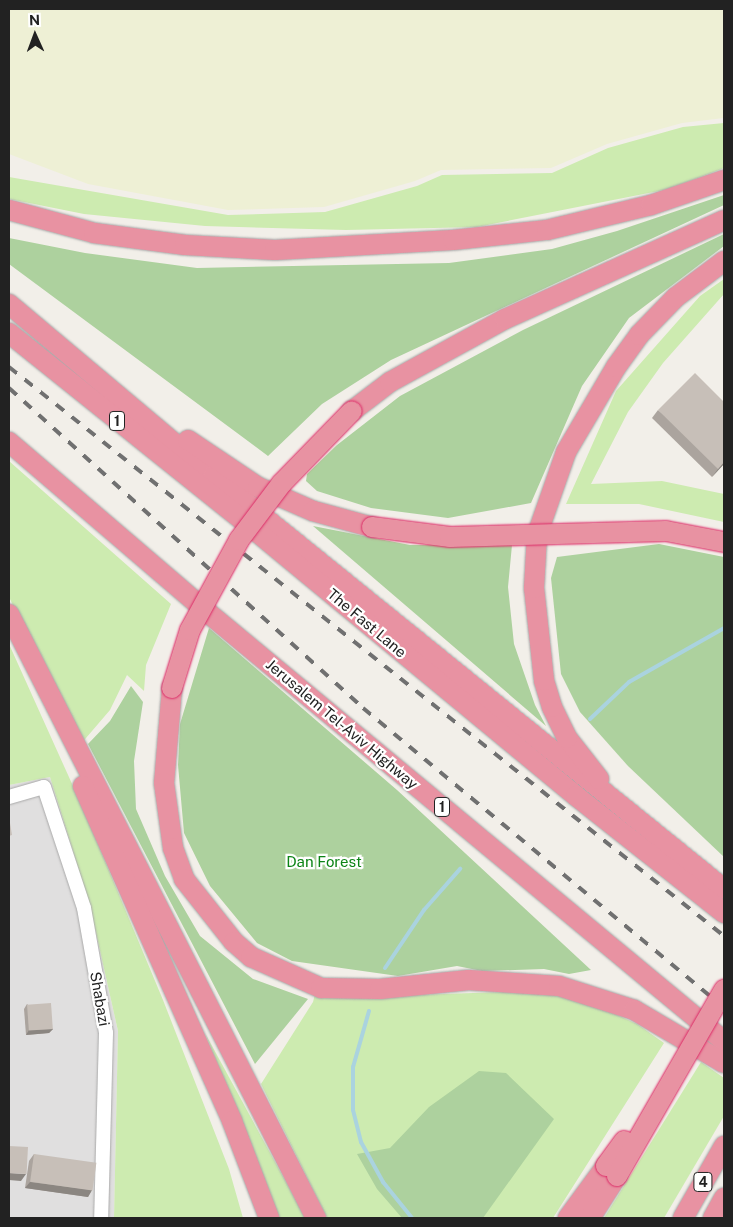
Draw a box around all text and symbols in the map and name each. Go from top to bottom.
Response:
north arrow [10,10,60,60]
text: N [29,12,40,28]
road number: 1 [108,410,126,432]
street label: The Fast Lane [324,585,410,661]
street label: Jerusalem Tel-Aviv Highway [262,655,422,793]
road number: 1 [433,796,451,819]
park label: Dan Forest [286,853,362,871]
street label: Shabazi [86,970,114,1028]
road number: 4 [693,1170,713,1194]

